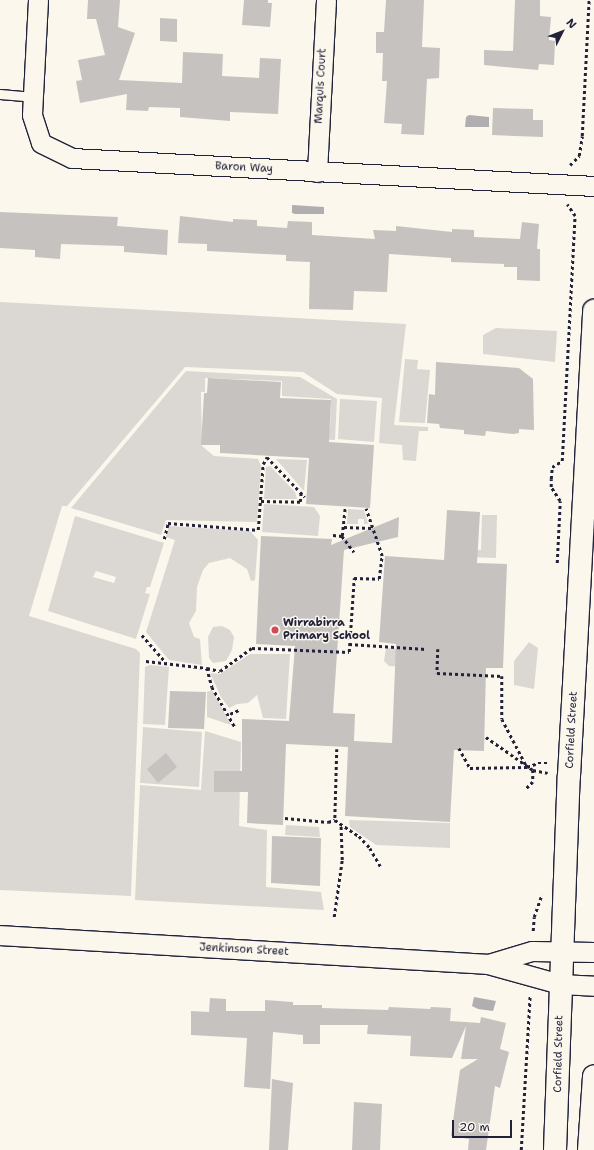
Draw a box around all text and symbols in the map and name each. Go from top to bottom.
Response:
north arrow [542,12,582,52]
text: N [563,15,580,32]
street label: Marquis Court [312,48,330,124]
street label: Baron Way [215,160,273,176]
place label: Wirrabirra Primary School [283,617,370,643]
marker: Wirrabirra Primary School [270,625,280,635]
street label: Corfield Street [563,691,581,769]
street label: Jenkinson Street [199,941,289,959]
street label: Corfield Street [552,1015,566,1093]
scale bar [454,1112,514,1138]
text: 20 m [459,1119,490,1135]

